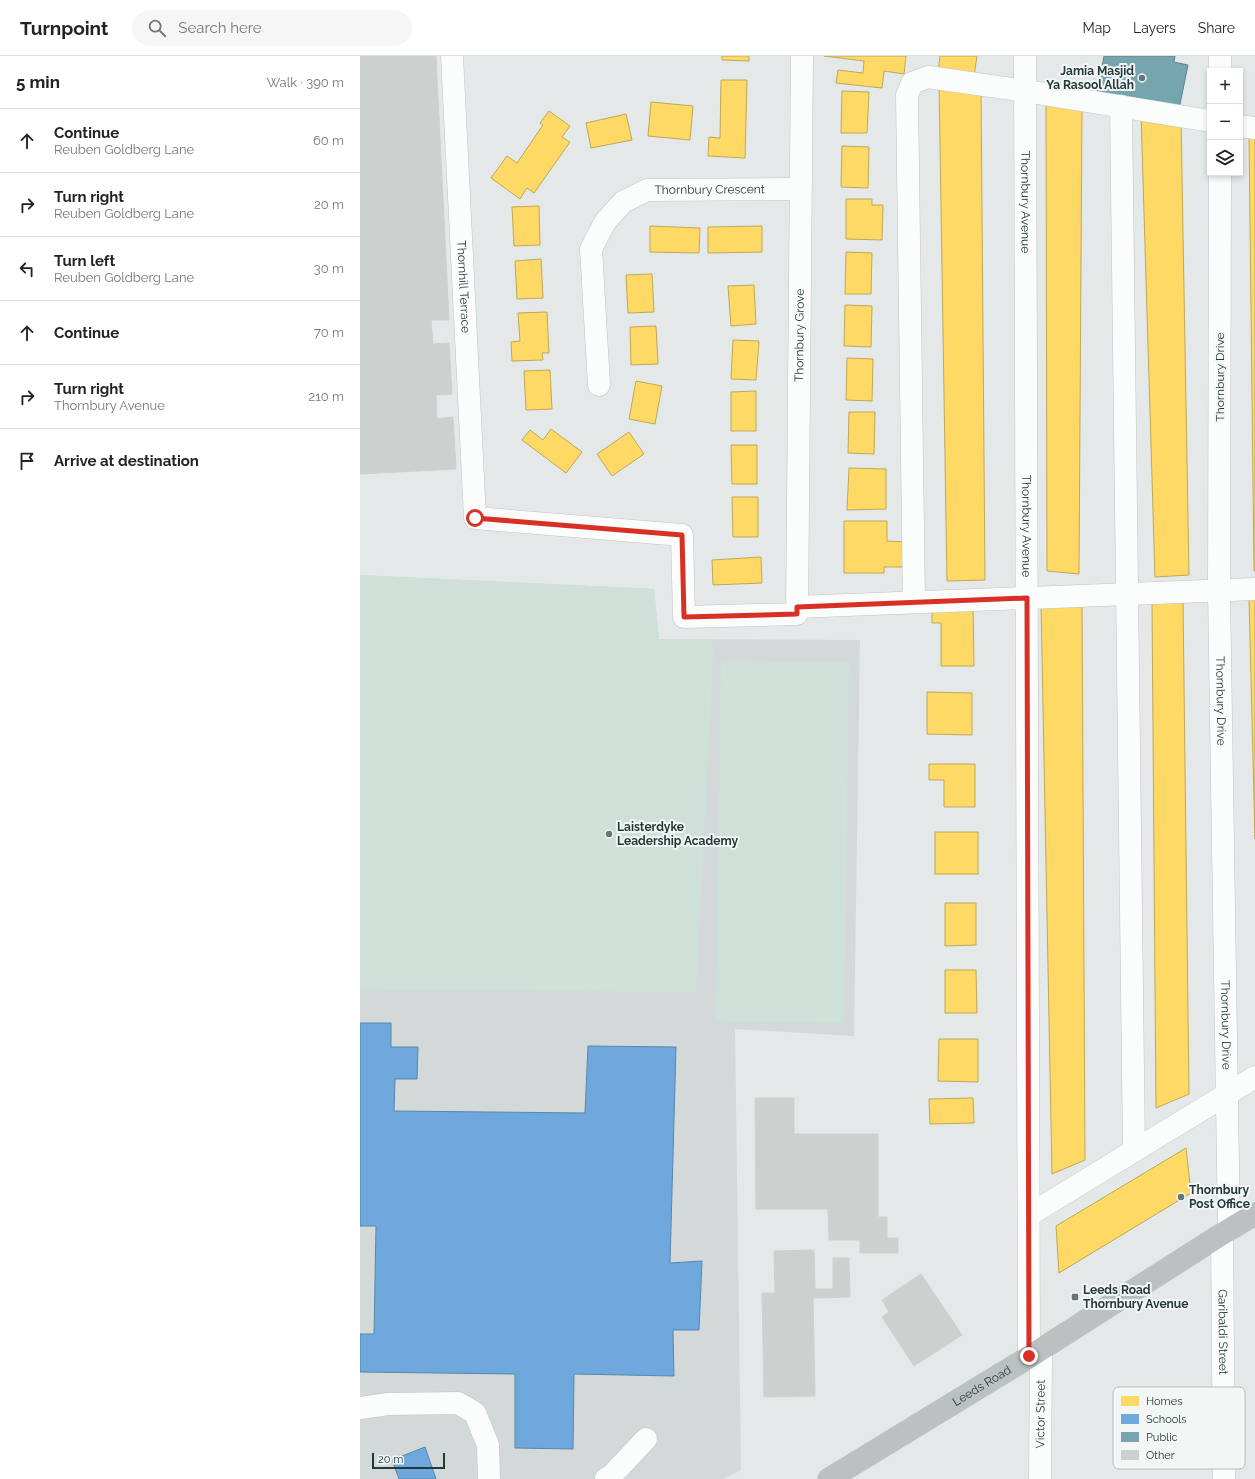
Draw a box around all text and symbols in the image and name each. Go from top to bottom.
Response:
search box [132,10,412,46]
text: Turnpoint [20,17,108,39]
icon: search [146,17,168,39]
text: Search here [178,19,262,37]
text: Map [1083,20,1111,36]
text: Layers [1133,20,1176,36]
text: Share [1198,20,1235,36]
place label: Jamia Masjid Ya Rasool Allah [1046,64,1134,92]
map controls [1207,68,1243,176]
button: + [1207,68,1243,104]
text: 5 min [16,72,60,92]
marker: Jamia Masjid Ya Rasool Allah [1137,73,1147,83]
text: Walk · 390 m [267,75,344,90]
button: − [1207,104,1243,140]
text: Continue [54,124,119,142]
icon: ahead [16,130,38,152]
text: 60 m [313,133,344,148]
button: layers [1207,140,1243,176]
text: Reuben Goldberg Lane [54,142,194,157]
street label: Thornbury Avenue [1018,151,1033,253]
street label: Thornbury Crescent [654,182,765,197]
text: Turn right [54,188,124,206]
icon: right [16,194,38,216]
text: 20 m [314,197,344,212]
text: Reuben Goldberg Lane [54,206,194,221]
street label: Thornhill Terrace [454,240,473,333]
text: Turn left [54,252,115,270]
icon: left [16,258,38,280]
text: 30 m [314,261,344,276]
text: Reuben Goldberg Lane [54,270,194,285]
street label: Thornbury Grove [792,289,807,382]
icon: ahead [16,322,38,344]
text: Continue [54,324,119,342]
text: 70 m [314,325,344,340]
street label: Thornbury Drive [1213,332,1227,422]
text: Turn right [54,380,124,398]
icon: right [16,386,38,408]
text: 210 m [308,389,344,404]
text: Thornbury Avenue [54,398,165,413]
icon: arrive [16,450,38,472]
text: Arrive at destination [54,452,199,470]
street label: Thornbury Avenue [1019,475,1034,577]
route start [466,509,484,527]
street label: Thornbury Drive [1213,656,1228,746]
place label: Laisterdyke Leadership Academy [617,820,738,848]
marker: Laisterdyke Leadership Academy [604,829,614,839]
street label: Thornbury Drive [1218,980,1233,1070]
place label: Thornbury Post Office [1189,1183,1250,1211]
marker: Thornbury Post Office [1176,1192,1186,1202]
place label: Leeds Road Thornbury Avenue [1083,1283,1188,1311]
street label: Garibaldi Street [1215,1289,1230,1375]
marker: Leeds Road Thornbury Avenue [1070,1292,1080,1302]
route end [1020,1347,1038,1365]
street label: Leeds Road [950,1363,1014,1409]
street label: Victor Street [1033,1380,1048,1448]
legend [1113,1387,1245,1469]
text: Homes [1146,1395,1182,1408]
text: Schools [1146,1413,1187,1426]
text: Public [1146,1431,1178,1444]
text: Other [1146,1449,1175,1462]
scale bar [372,1451,445,1470]
text: 20 m [378,1453,403,1466]

